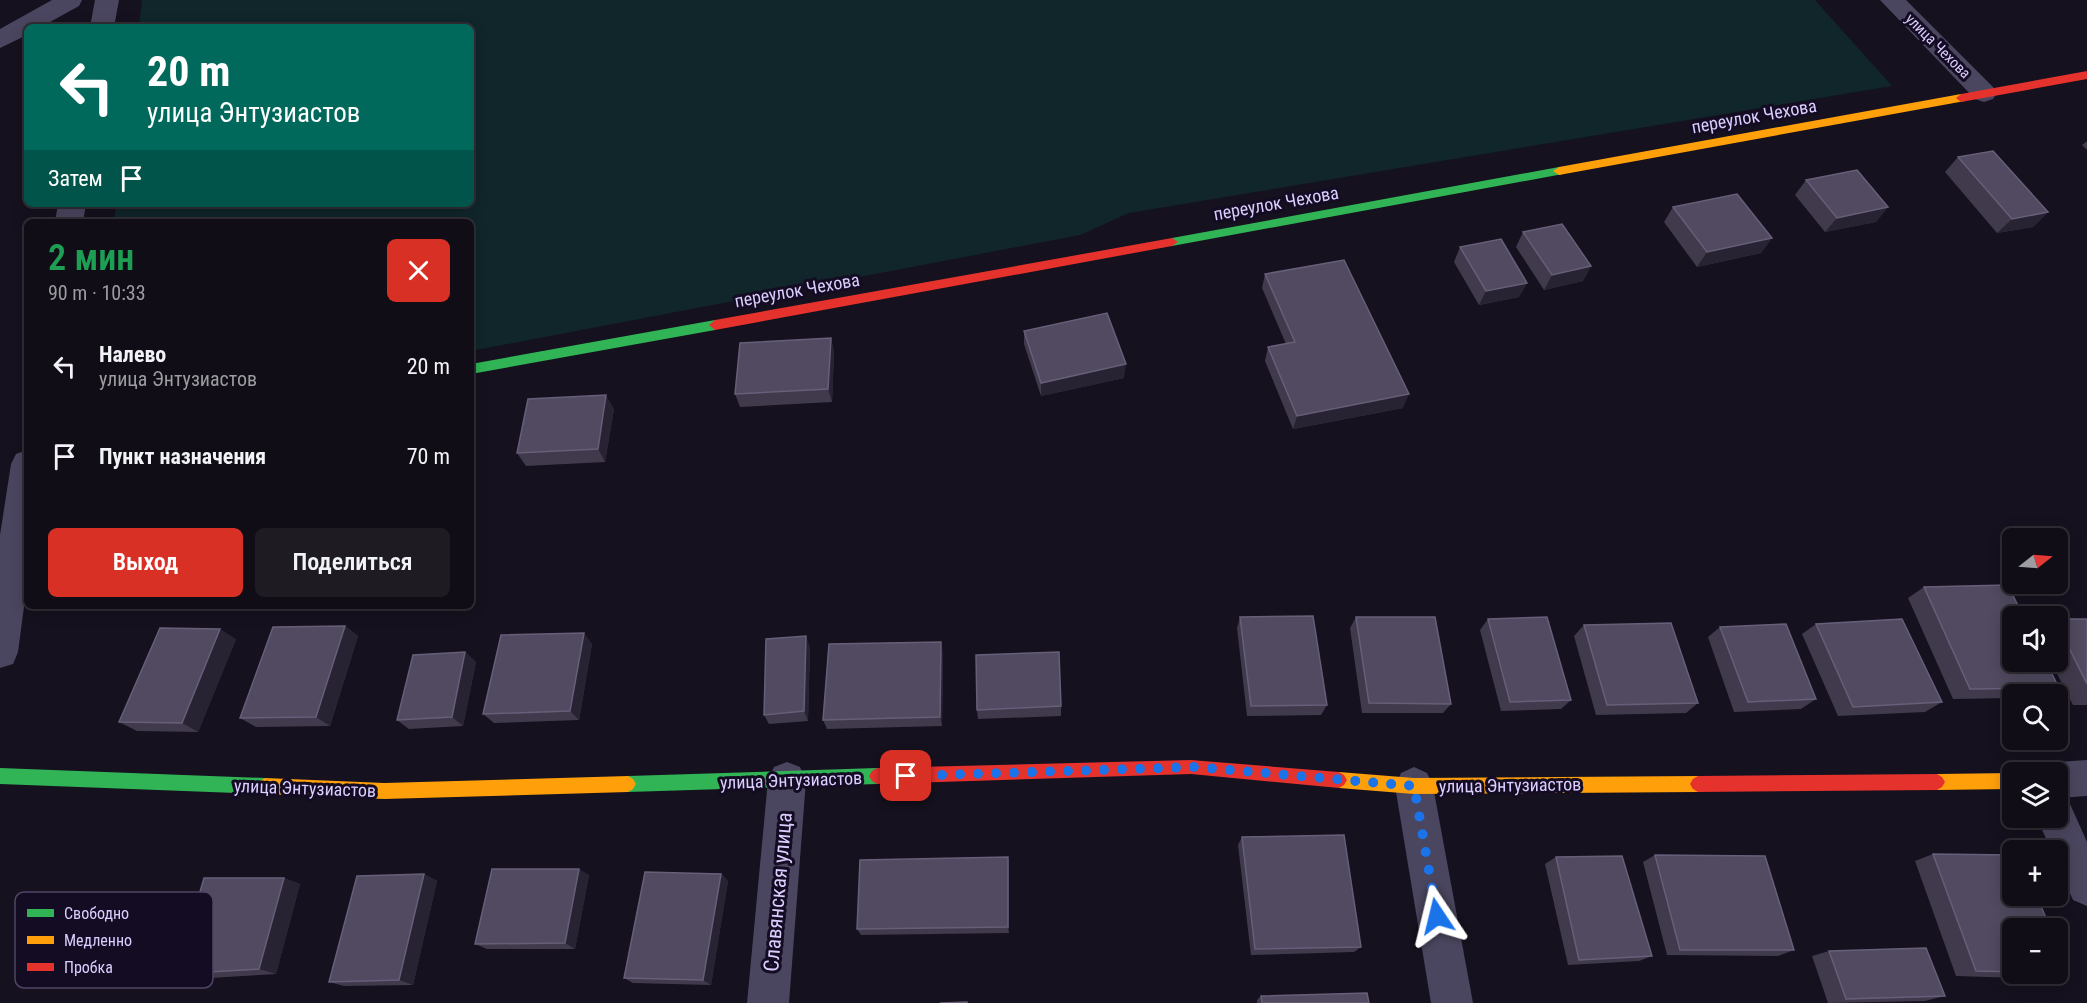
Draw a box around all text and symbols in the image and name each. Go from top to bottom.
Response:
street label: улица Чехова [1902,10,1974,82]
text: 20 m [147,47,230,96]
icon: left [48,48,126,126]
street label: переулок Чехова [1690,95,1818,137]
text: улица Энтузиастов [147,97,360,129]
icon: arrive [115,162,148,195]
text: Затем [48,166,103,191]
street label: переулок Чехова [1212,182,1340,224]
text: 2 мин [48,237,134,279]
button: close [387,239,450,302]
street label: переулок Чехова [733,269,861,311]
text: 90 m · 10:33 [48,281,146,305]
text: Налево [99,342,166,367]
icon: left [48,350,81,383]
text: 20 m [407,354,450,379]
text: улица Энтузиастов [99,367,257,391]
icon: arrive [48,440,81,473]
text: Пункт назначения [99,444,266,469]
text: 70 m [407,444,450,469]
button: Выход [48,528,243,597]
button: Поделиться [255,528,450,597]
north arrow [2002,528,2068,594]
map controls [2002,528,2068,984]
button: sound [2002,606,2068,672]
button: search [2002,684,2068,750]
pin [880,750,931,801]
icon: arrive [889,759,922,792]
button: layers [2002,762,2068,828]
street label: улица Энтузиастов [720,767,862,793]
street label: улица Энтузиастов [1439,773,1581,797]
street label: улица Энтузиастов [234,775,376,801]
street label: Славянская улица [759,811,797,973]
button: + [2002,840,2068,906]
position arrow [1405,884,1469,948]
legend [15,892,213,988]
text: Свободно [64,904,129,923]
button: − [2002,918,2068,984]
text: Медленно [64,931,132,950]
text: Пробка [64,958,113,977]

